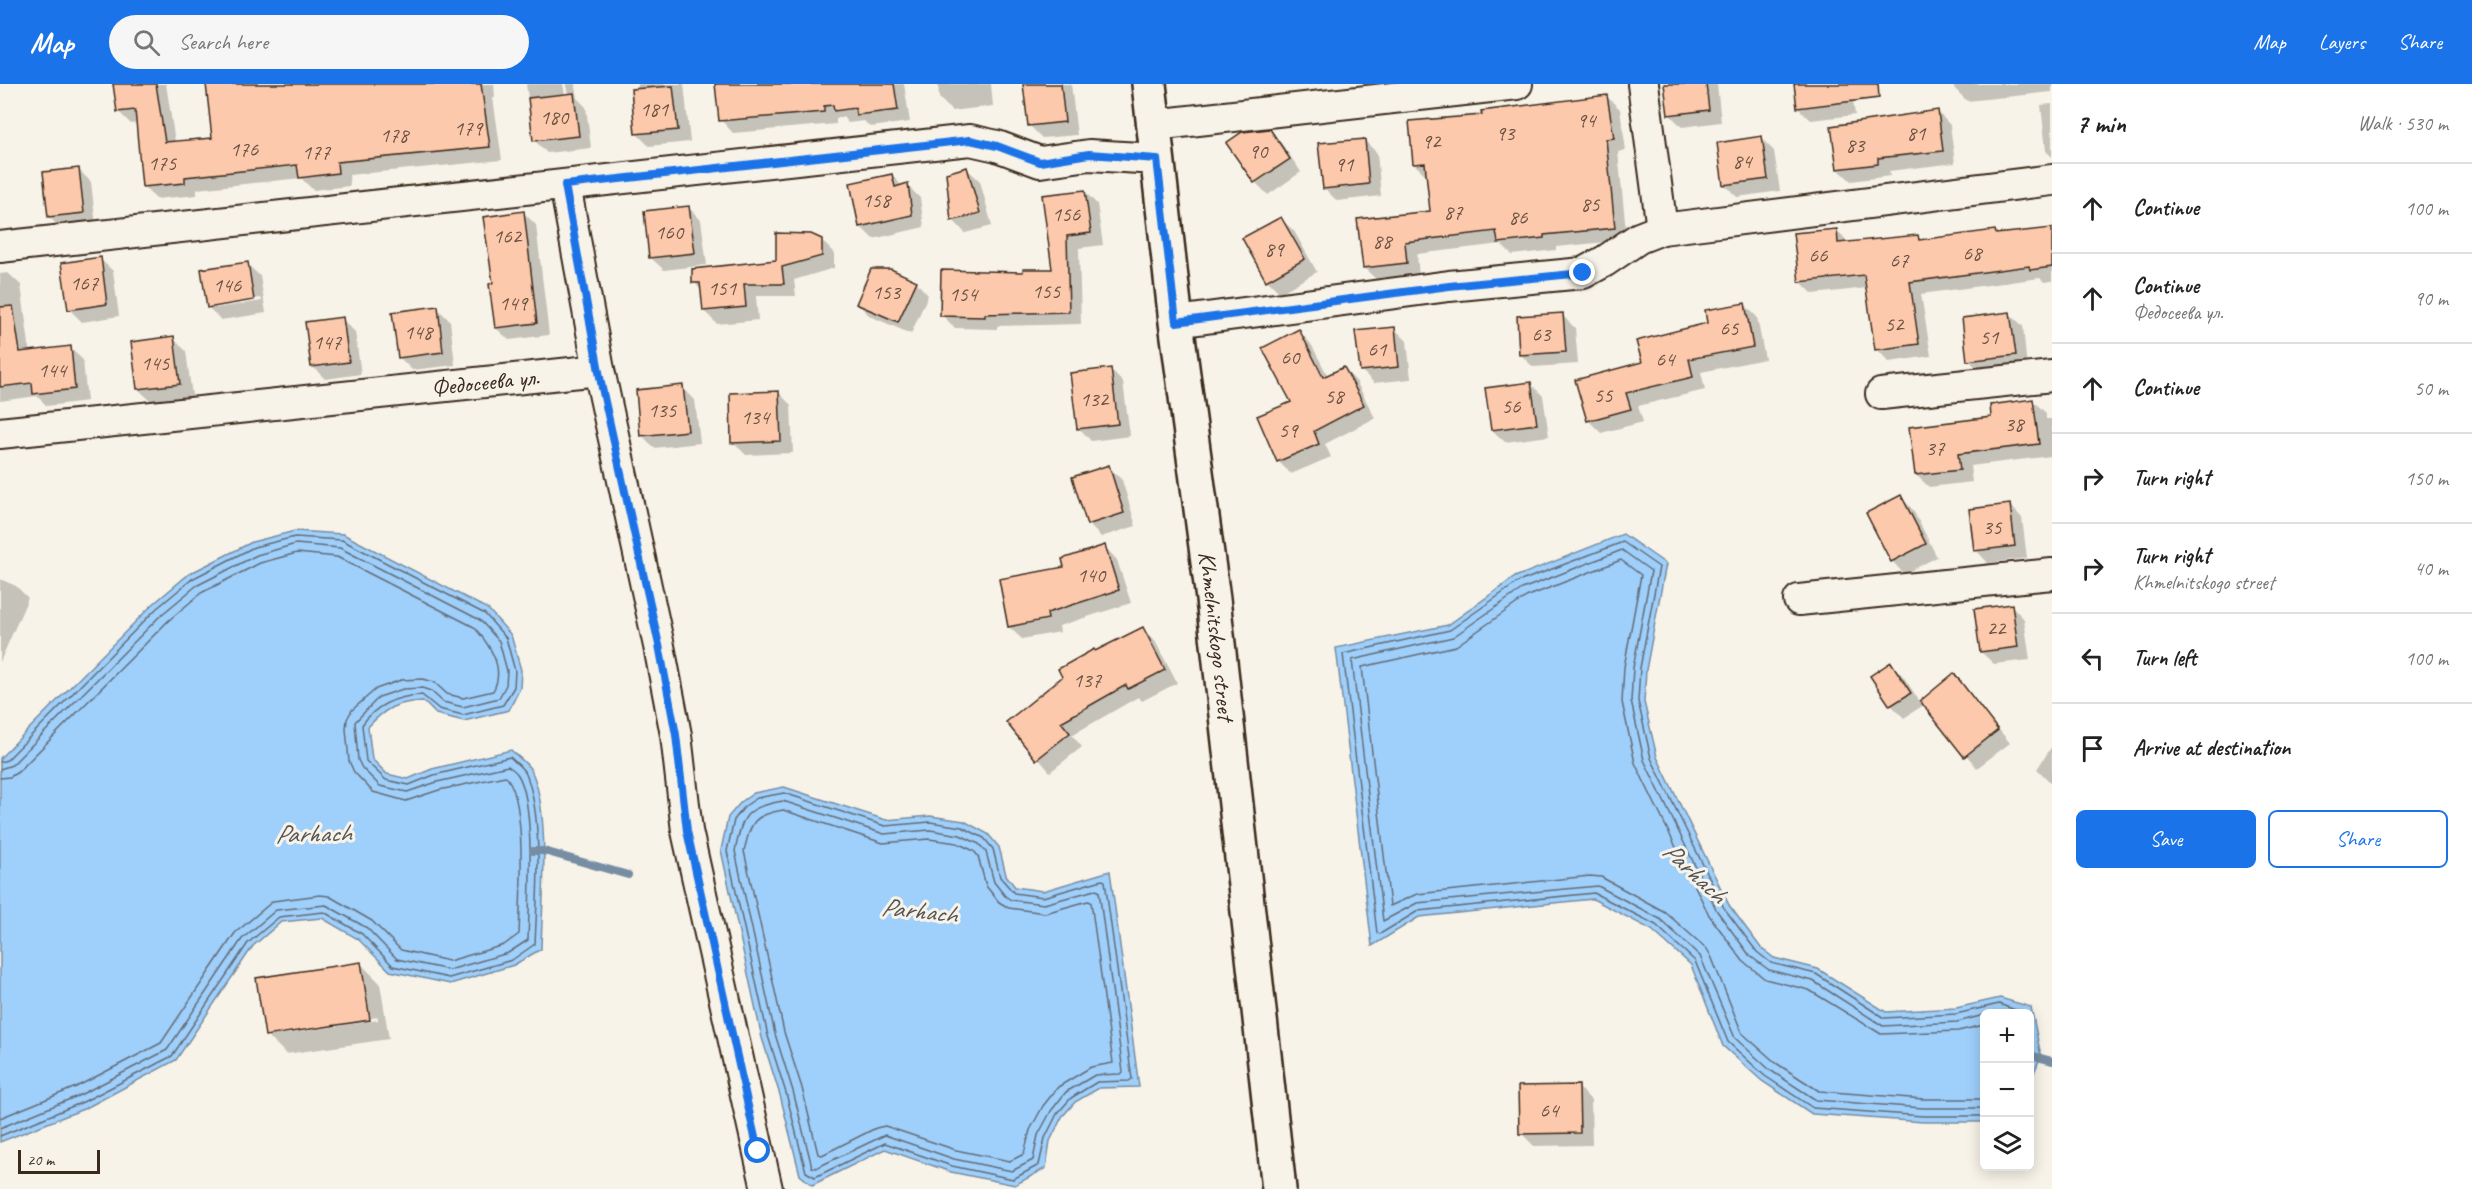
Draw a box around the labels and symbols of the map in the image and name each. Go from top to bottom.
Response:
house number: 181 [640,96,670,122]
house number: 180 [540,104,570,130]
house number: 94 [1577,107,1598,133]
house number: 179 [454,115,484,141]
house number: 93 [1496,120,1516,146]
house number: 81 [1907,120,1927,146]
house number: 178 [380,122,411,148]
house number: 92 [1422,128,1442,154]
house number: 83 [1846,132,1866,158]
house number: 176 [230,136,259,162]
house number: 90 [1249,138,1269,164]
house number: 177 [302,139,332,165]
house number: 84 [1733,148,1754,174]
house number: 175 [148,150,178,176]
house number: 91 [1335,151,1355,177]
house number: 158 [862,187,893,213]
house number: 85 [1581,191,1601,217]
house number: 87 [1444,199,1464,225]
house number: 156 [1052,201,1081,227]
house number: 86 [1509,204,1528,230]
house number: 160 [655,219,685,245]
house number: 162 [493,223,523,249]
house number: 88 [1373,228,1394,254]
house number: 89 [1265,236,1285,262]
house number: 68 [1963,240,1984,266]
house number: 66 [1809,242,1828,268]
house number: 67 [1890,247,1910,273]
route end [1569,259,1595,285]
house number: 167 [70,270,100,296]
house number: 146 [213,272,242,298]
house number: 151 [708,275,738,301]
house number: 155 [1032,278,1062,304]
house number: 153 [872,279,902,305]
house number: 154 [949,281,980,307]
house number: 149 [499,290,529,316]
house number: 52 [1885,311,1905,337]
house number: 65 [1720,315,1740,341]
house number: 148 [404,319,435,345]
house number: 63 [1532,321,1552,347]
house number: 51 [1980,324,2000,350]
house number: 147 [313,329,343,355]
house number: 61 [1368,336,1388,362]
house number: 60 [1281,344,1301,370]
house number: 64 [1656,346,1677,372]
house number: 145 [141,350,171,376]
house number: 144 [38,357,69,383]
street label: Федосеева ул. [430,361,541,403]
house number: 55 [1594,382,1614,408]
house number: 58 [1325,383,1346,409]
house number: 132 [1080,386,1110,412]
house number: 56 [1502,393,1521,419]
house number: 135 [648,397,678,423]
house number: 134 [741,404,772,430]
house number: 38 [2005,411,2026,437]
house number: 59 [1279,417,1299,443]
house number: 37 [1926,435,1946,461]
house number: 35 [1983,514,2003,540]
street label: Khmelnitskogo street [1192,550,1242,725]
house number: 140 [1077,562,1107,588]
house number: 22 [1987,615,2007,641]
house number: 137 [1073,667,1103,693]
water label: Parhach [275,816,353,851]
water label: Parhach [1656,834,1735,912]
water label: Parhach [880,890,960,931]
house number: 64 [1540,1097,1561,1123]
route start [744,1137,770,1163]
scale bar [18,1147,100,1174]

